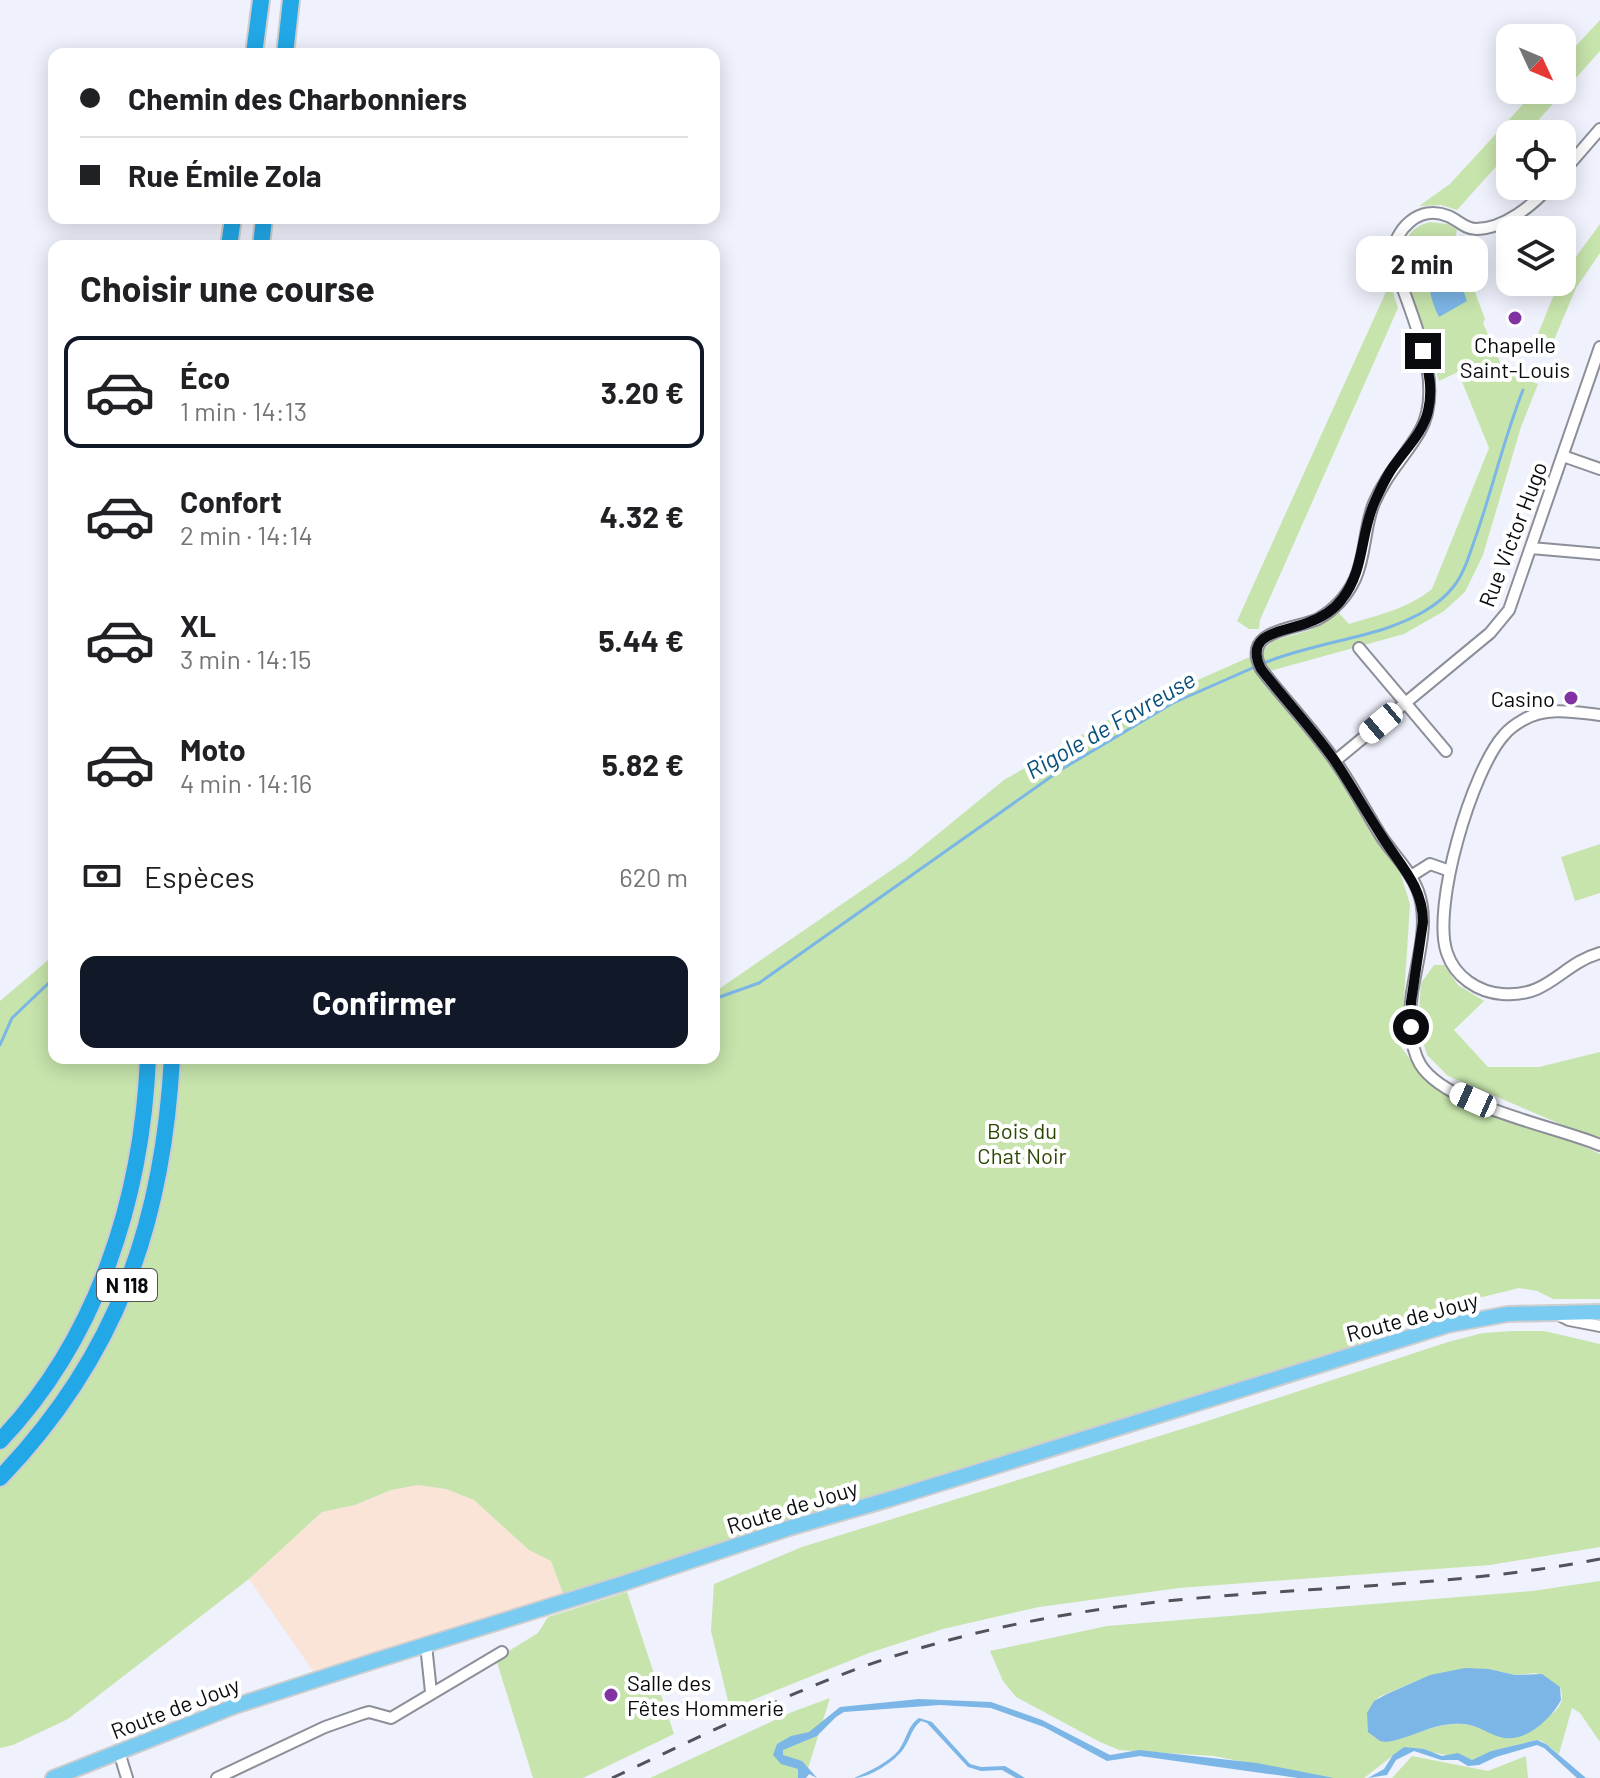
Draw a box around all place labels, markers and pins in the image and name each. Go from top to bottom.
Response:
marker: Chapelle Saint-Louis [1506,309,1524,327]
place label: Chapelle Saint-Louis [1460,331,1570,382]
place label: Casino [1491,685,1555,711]
marker: Casino [1562,689,1580,707]
place label: Salle des Fêtes Hommerie [627,1669,784,1720]
marker: Salle des Fêtes Hommerie [602,1686,620,1704]

